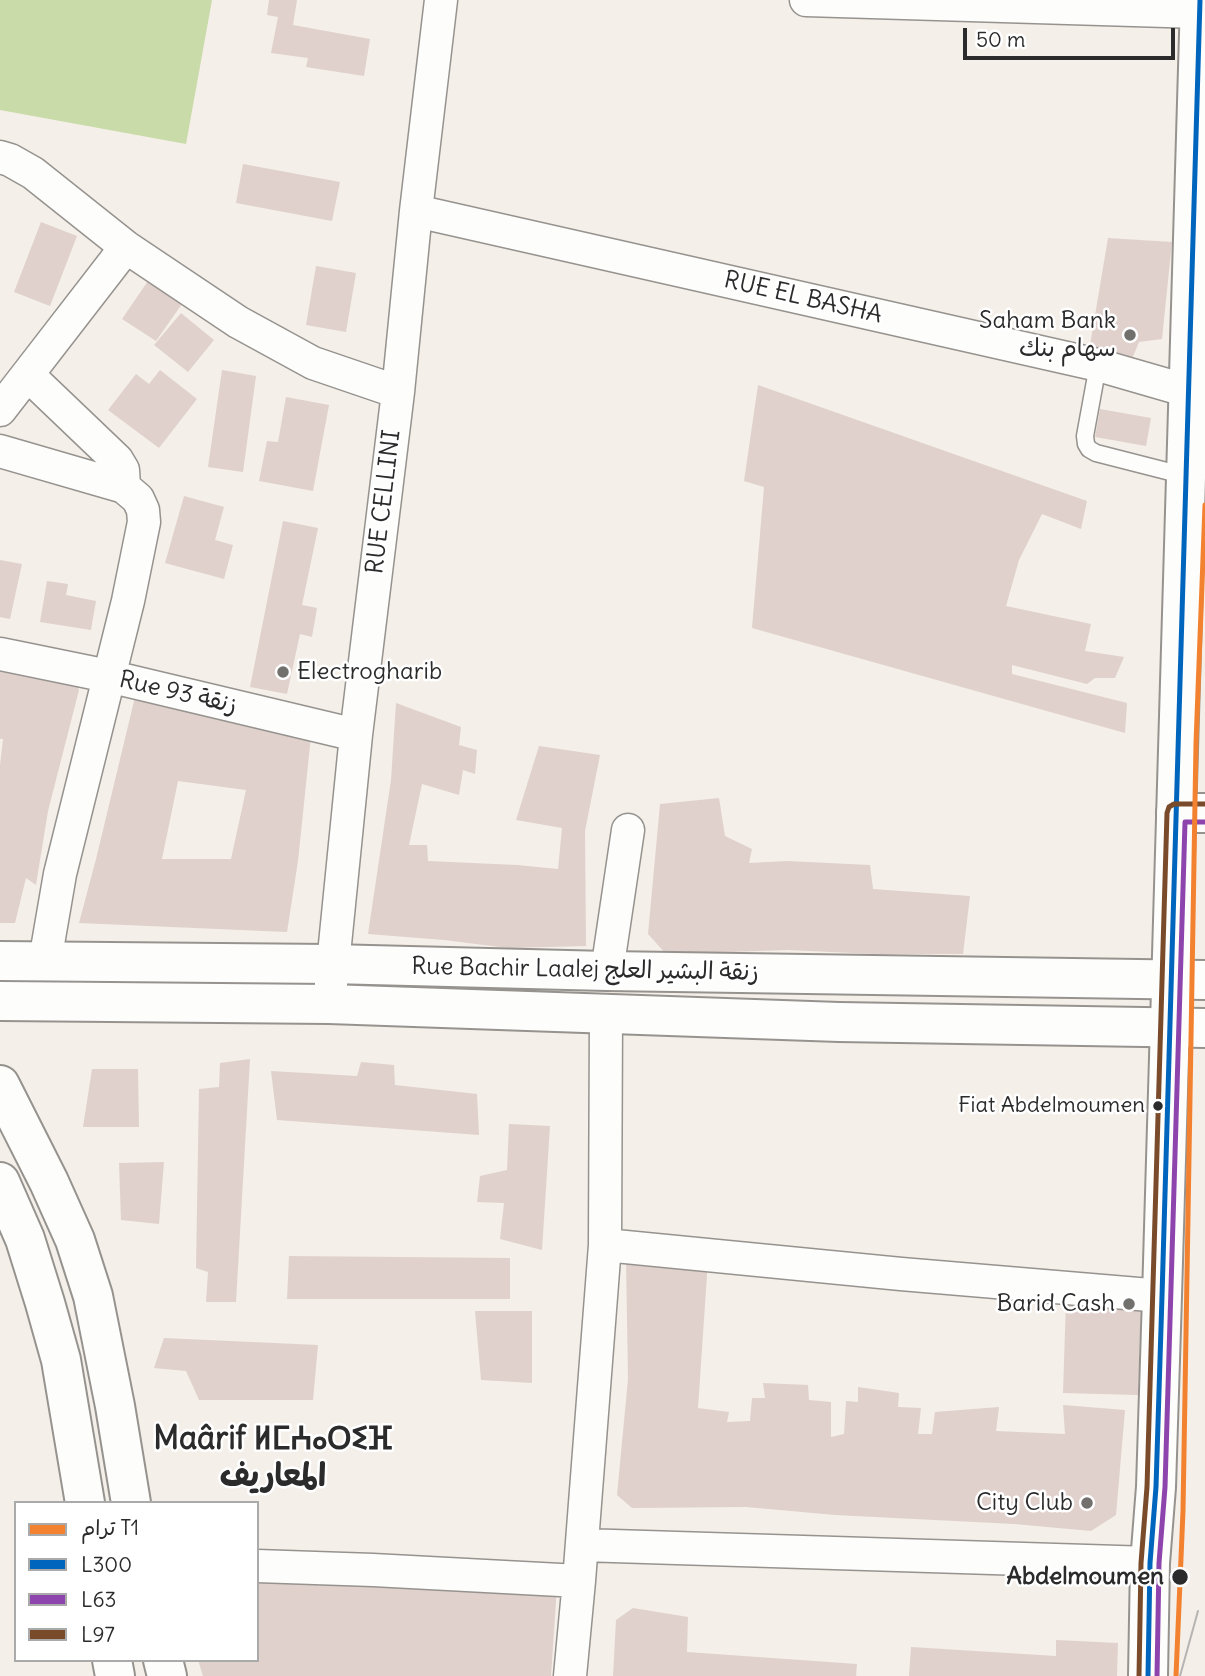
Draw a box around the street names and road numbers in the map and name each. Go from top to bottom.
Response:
street label: RUE EL BASHA [721,266,885,330]
street label: RUE CELLINI [361,428,407,576]
street label: Rue 93 زنقة [116,665,240,721]
street label: Rue Bachir Laalej زنقة البشير العلج [411,953,759,987]

